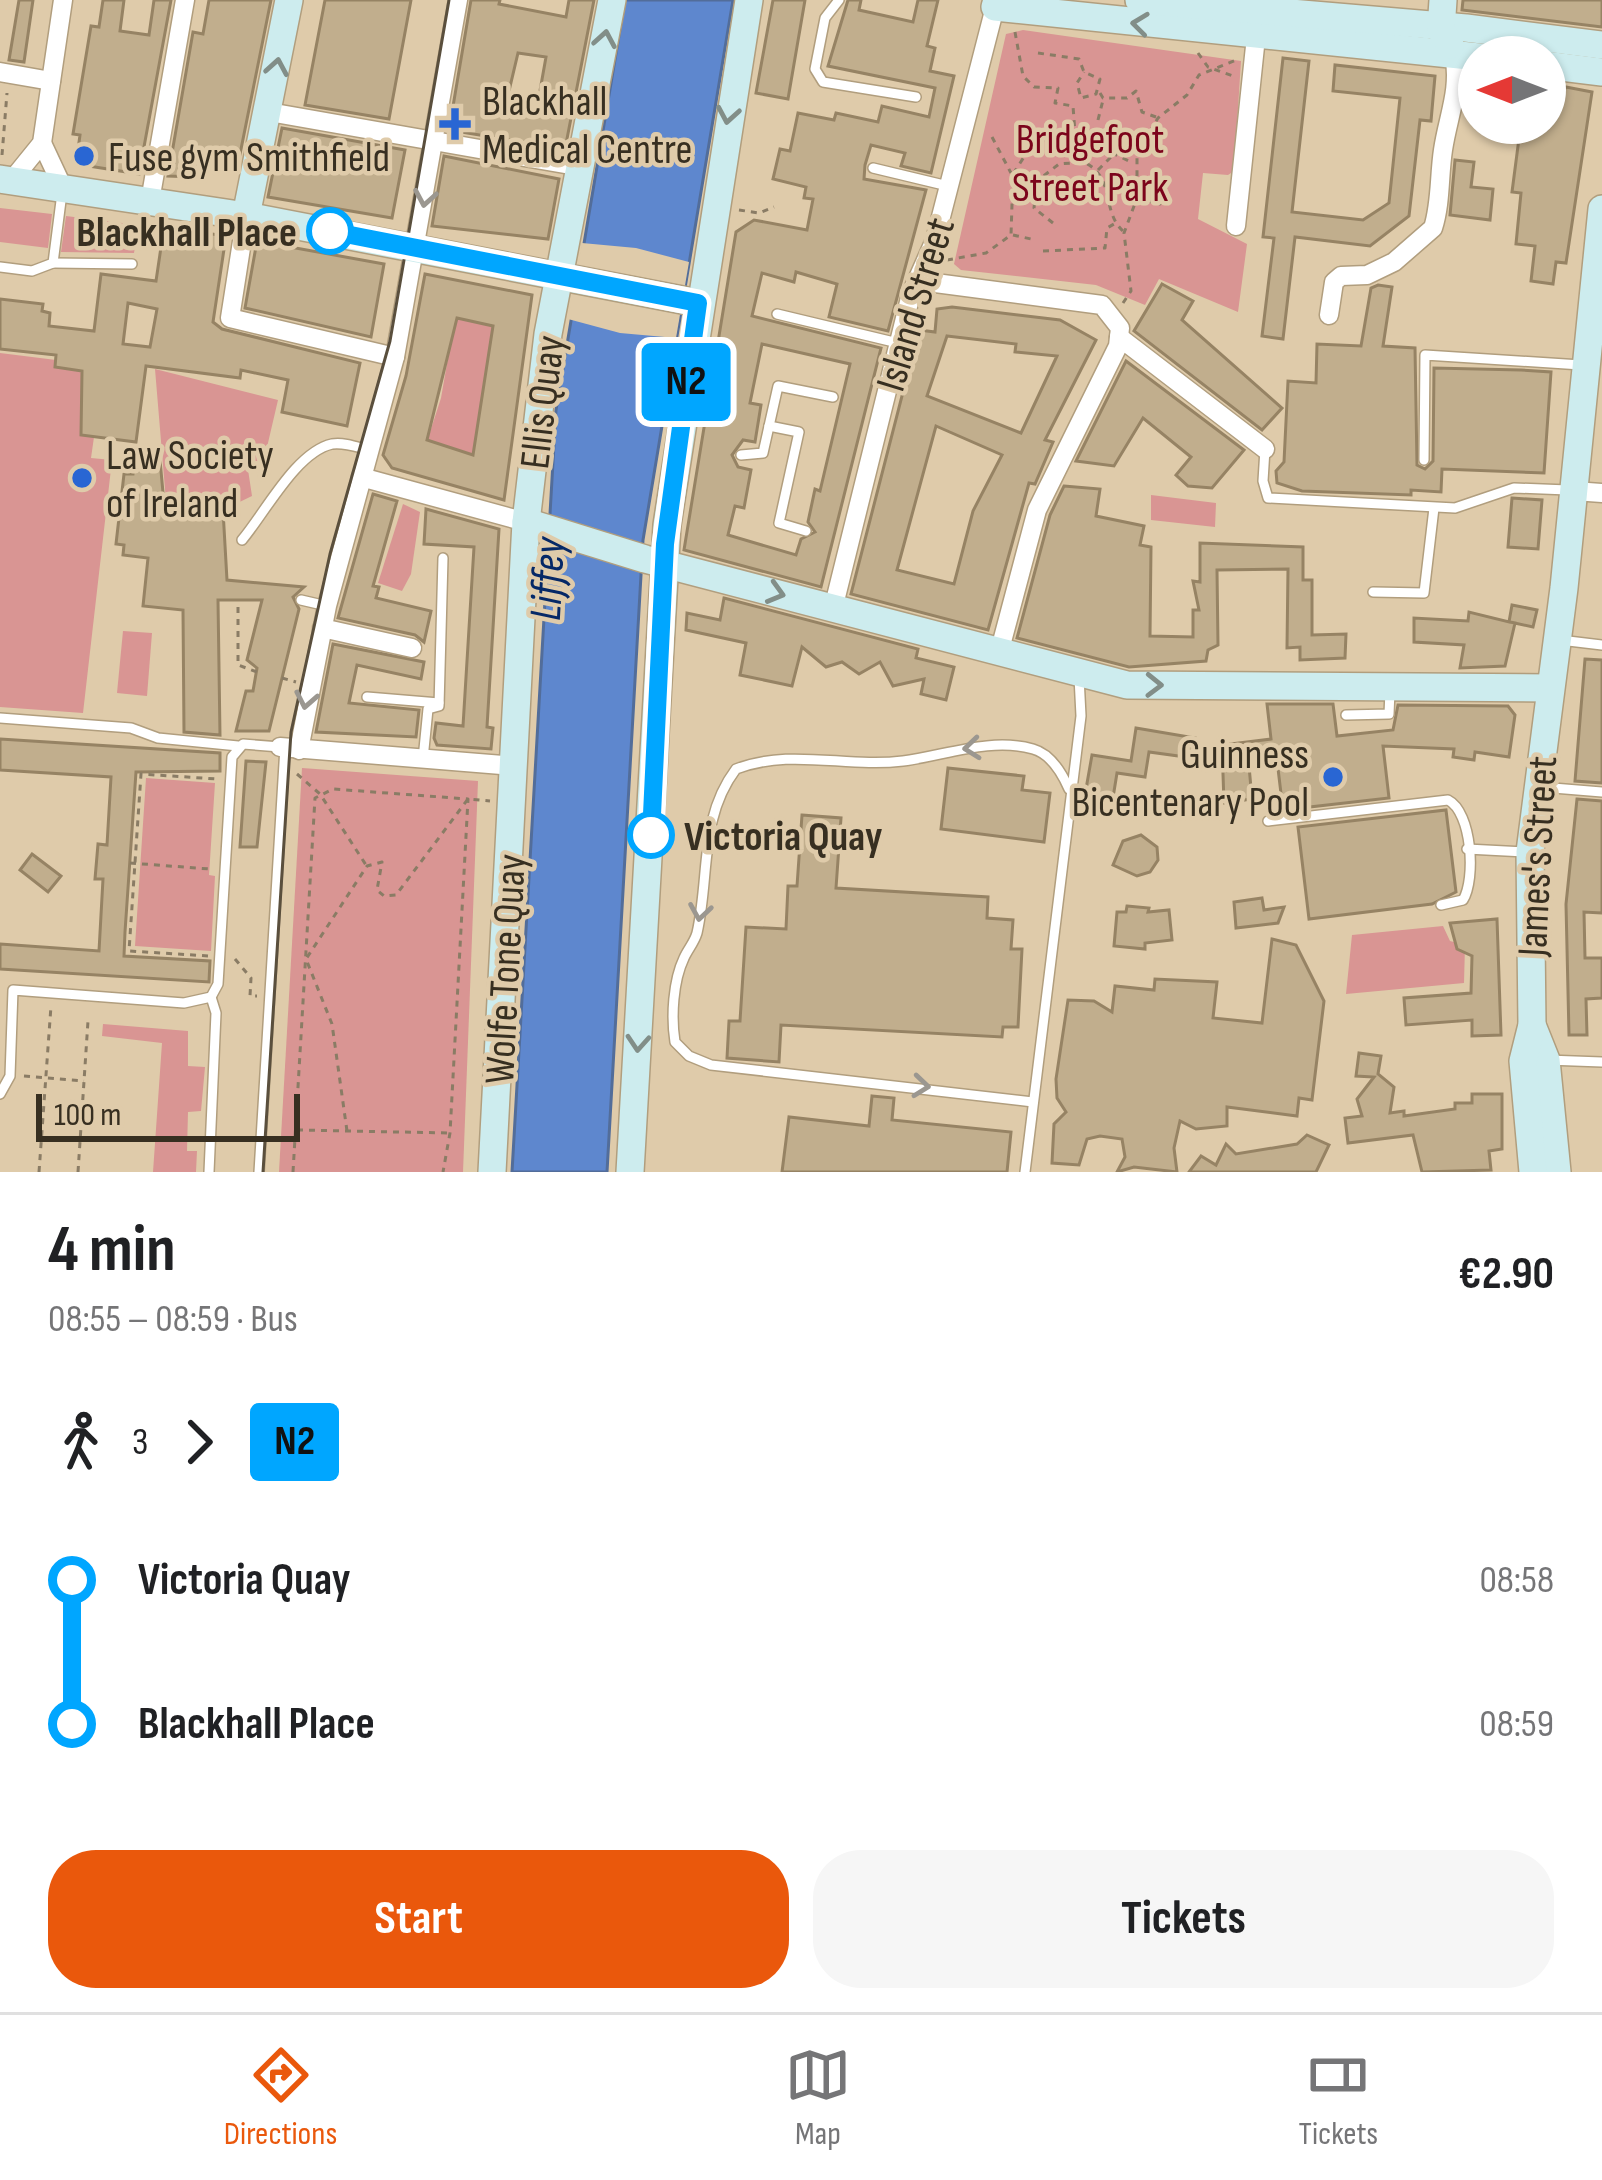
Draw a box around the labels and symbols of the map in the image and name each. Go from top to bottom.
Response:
one-way arrow [1130,11,1150,37]
one-way arrow [592,29,617,49]
north arrow [1458,36,1566,144]
one-way arrow [264,57,289,77]
place label: Blackhall Medical Centre [482,77,692,176]
one-way arrow [717,105,742,125]
marker: Blackhall Medical Centre [439,108,471,140]
park label: Bridgefoot Street Park [1012,115,1168,214]
place label: Fuse gym Smithfield [108,133,390,184]
marker: Fuse gym Smithfield [71,143,97,169]
one-way arrow [413,188,438,208]
place label: Blackhall Place [76,208,297,259]
marker: Blackhall Place [308,209,352,253]
street label: Island Street [866,212,967,397]
street label: Ellis Quay [510,333,577,472]
line badge: N2 [632,343,740,421]
place label: Law Society of Ireland [106,431,274,530]
marker: Law Society of Ireland [69,465,95,491]
water label: Liffey [519,534,578,622]
one-way arrow [766,578,786,603]
one-way arrow [1146,672,1164,698]
one-way arrow [294,690,320,710]
place label: Guinness Bicentenary Pool [1072,730,1309,829]
one-way arrow [962,735,982,761]
street label: James's Street [1508,755,1569,959]
marker: Guinness Bicentenary Pool [1320,764,1346,790]
place label: Victoria Quay [684,812,882,863]
marker: Victoria Quay [629,813,673,857]
street label: Wolfe Tone Quay [475,853,538,1085]
one-way arrow [688,902,714,922]
one-way arrow [625,1034,651,1053]
one-way arrow [911,1073,931,1099]
scale bar [36,1088,300,1141]

